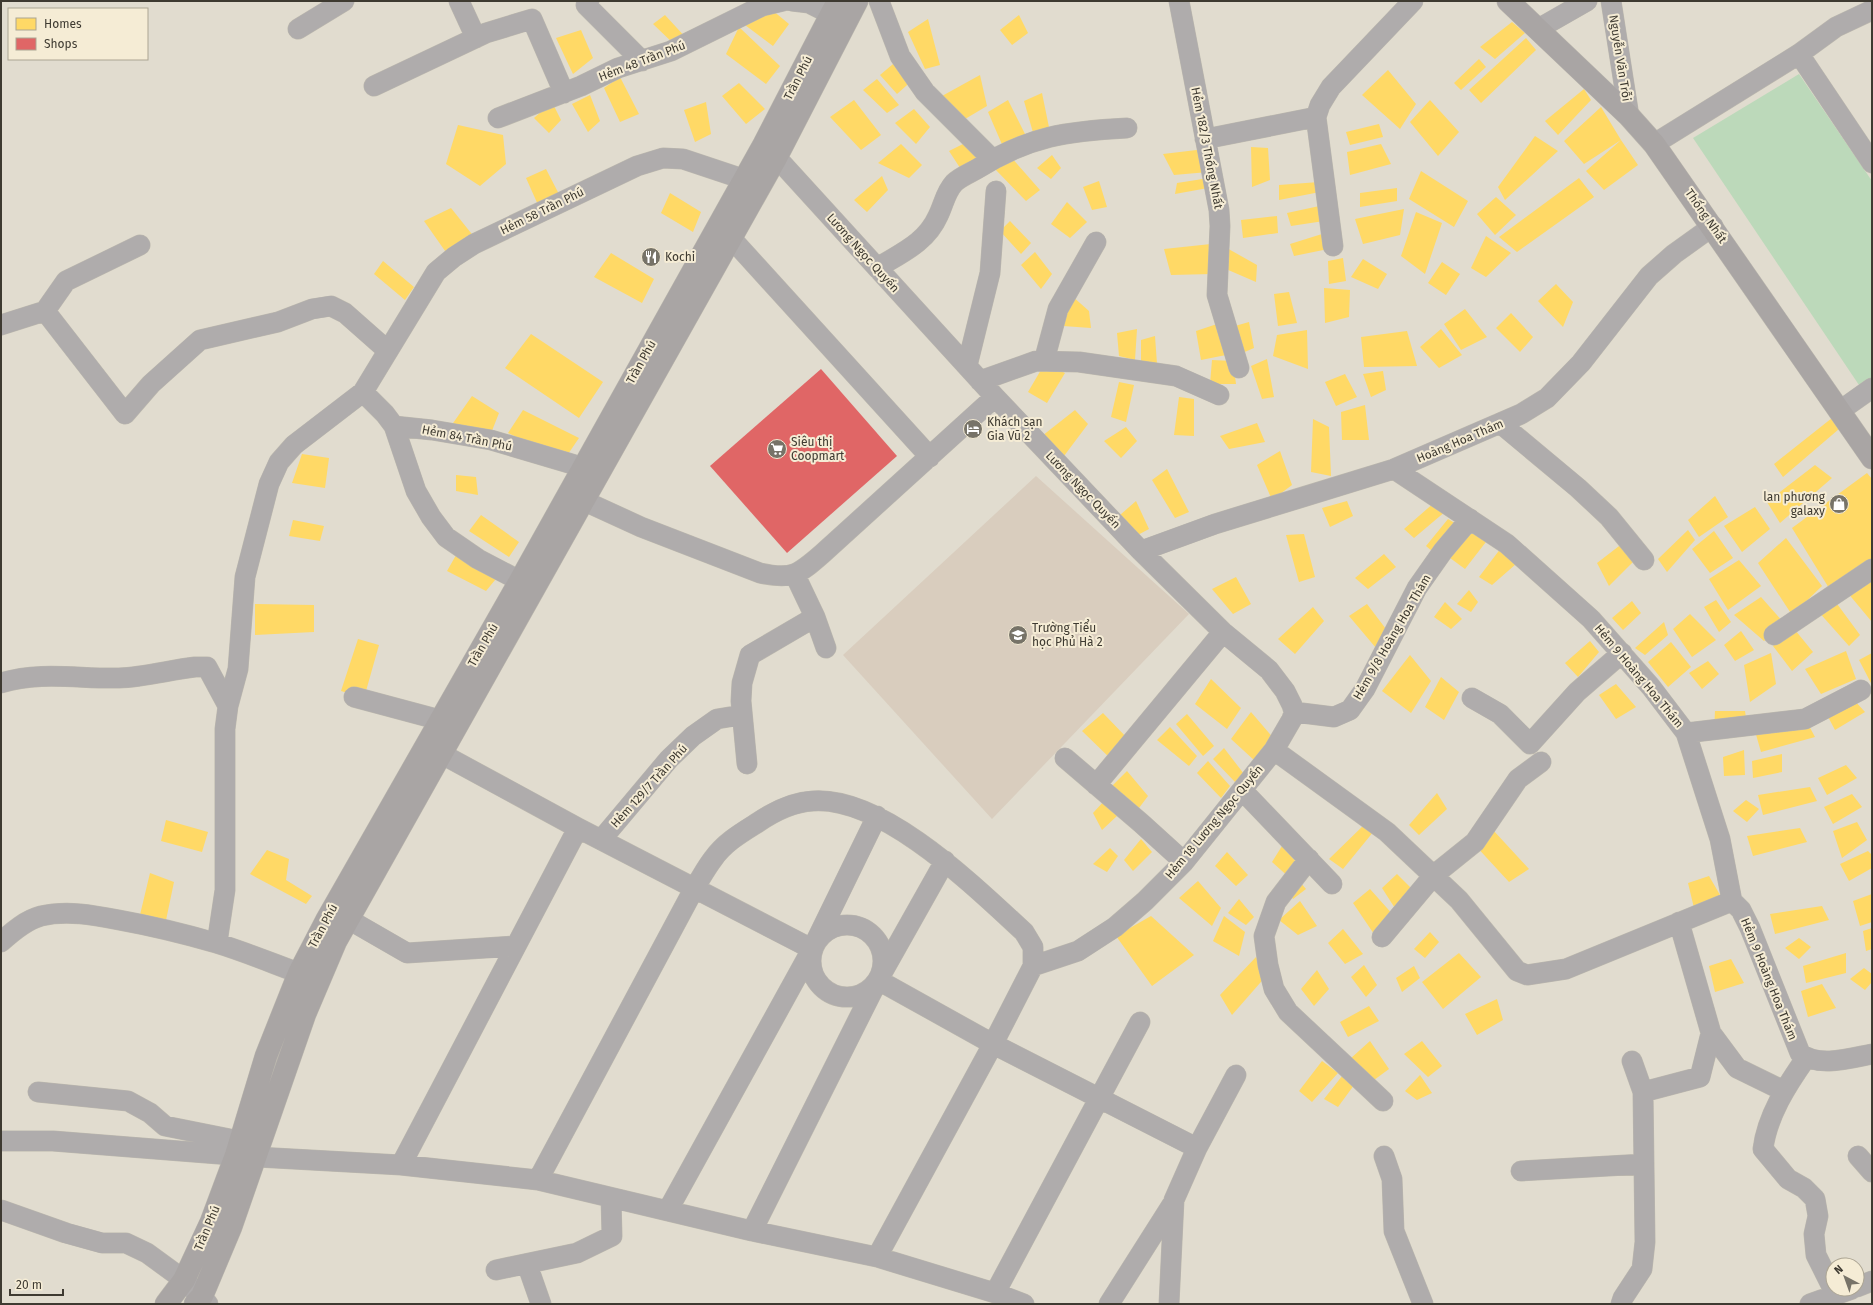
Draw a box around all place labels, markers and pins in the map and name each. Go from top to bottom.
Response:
restaurant icon: Kochi [640,246,662,268]
place label: Kochi [665,250,695,264]
place label: Khách sạn Gia Vũ 2 [987,415,1043,443]
hotel icon: Khách sạn Gia Vũ 2 [962,418,984,440]
place label: Siêu thị Coopmart [791,435,845,463]
supermarket icon: Siêu thị Coopmart [766,438,788,460]
place label: lan phương galaxy [1763,490,1826,518]
shop icon: lan phương galaxy [1828,493,1850,515]
place label: Trường Tiểu học Phủ Hà 2 [1032,619,1103,649]
school or university icon: Trường Tiểu học Phủ Hà 2 [1007,624,1029,646]

